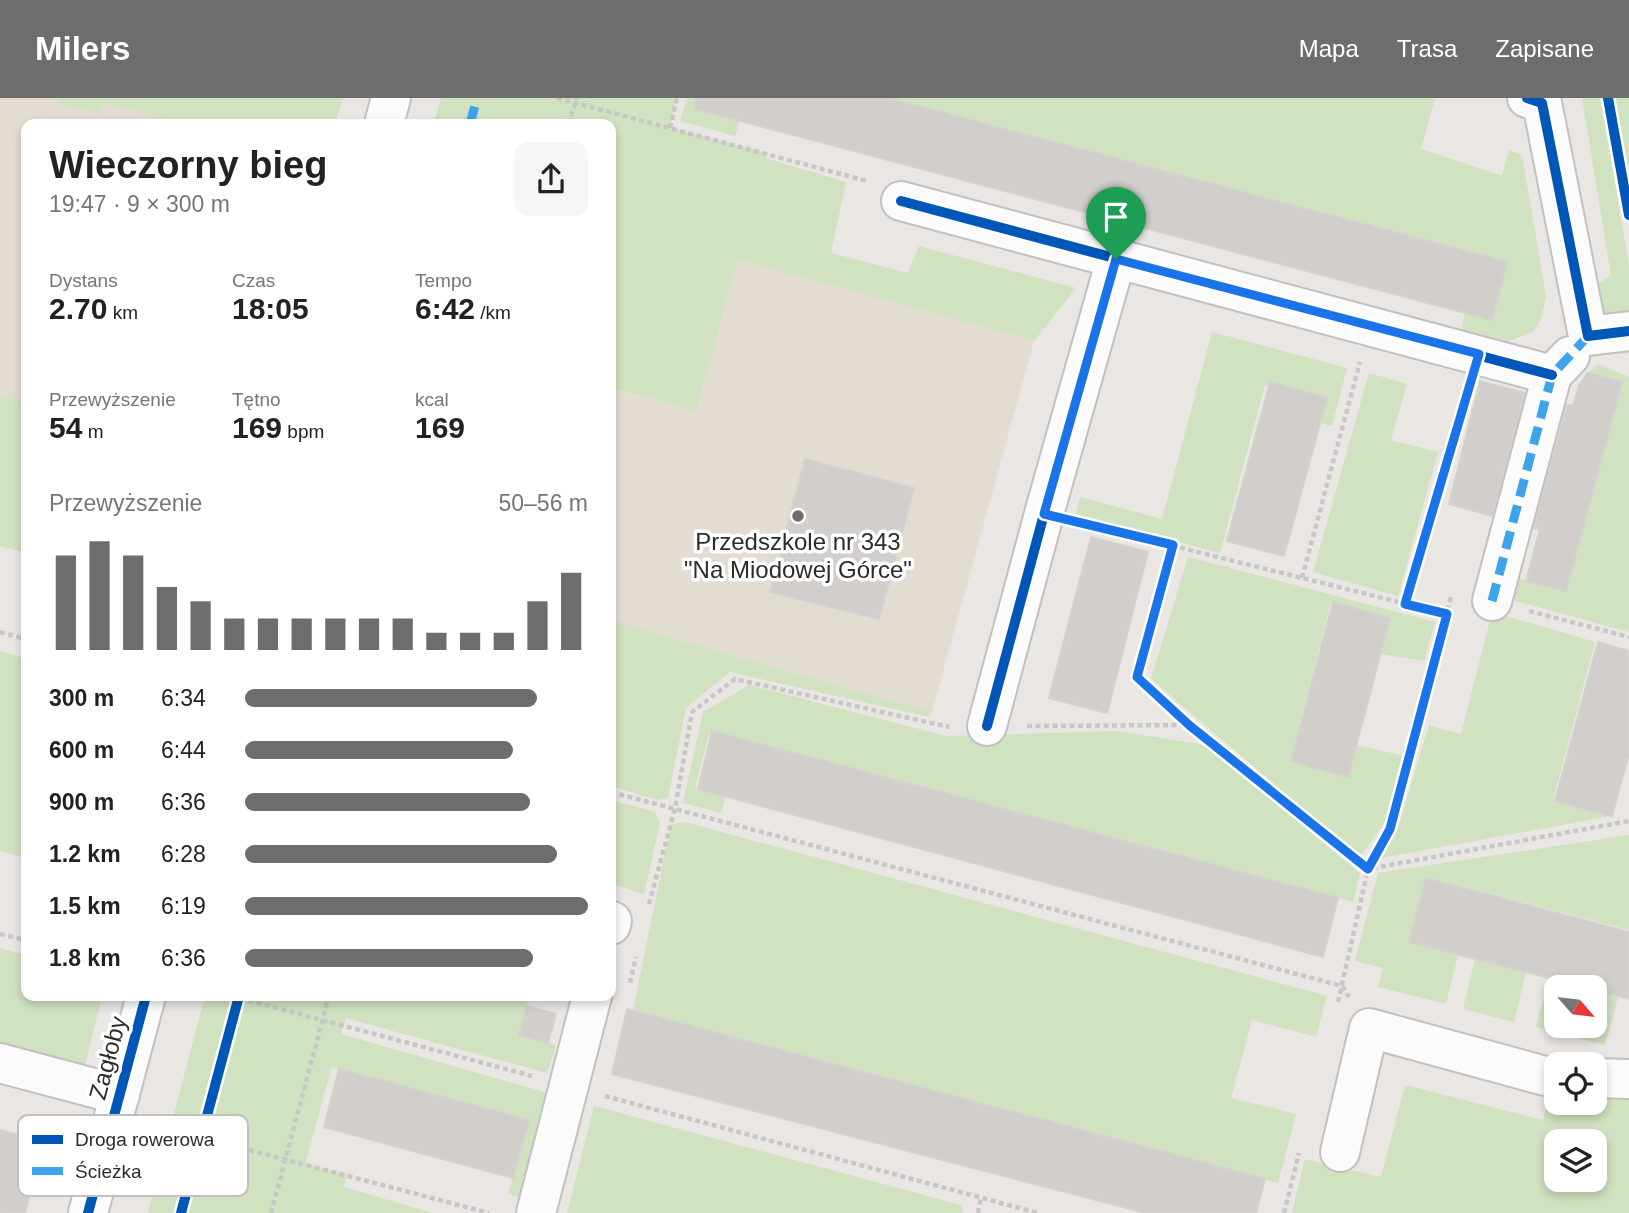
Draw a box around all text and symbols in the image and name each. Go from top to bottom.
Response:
text: Milers [35,30,130,67]
text: Mapa [1299,35,1359,62]
text: Trasa [1397,35,1457,62]
text: Zapisane [1495,35,1594,62]
button: share [514,142,588,216]
text: Wieczorny bieg [49,144,327,186]
pin [1086,187,1146,259]
text: 19:47 · 9 × 300 m [49,191,230,217]
icon: arrive [1097,198,1135,236]
text: Dystans [49,270,118,291]
text: Czas [232,270,275,291]
text: Tempo [415,270,472,291]
text: 2.70 [49,292,107,325]
text: 18:05 [232,292,309,325]
text: 6:42 [415,292,475,325]
text: km [107,302,138,323]
text: /km [475,302,511,323]
text: Przewyższenie [49,389,176,410]
text: Tętno [232,389,281,410]
text: kcal [415,389,449,410]
text: 54 [49,411,82,444]
text: 169 [232,411,282,444]
text: 169 [415,411,465,444]
text: m [82,421,103,442]
text: bpm [282,421,324,442]
text: Przewyższenie [49,490,202,516]
text: 50–56 m [498,490,588,516]
marker: Przedszkole nr 343 "Na Miodowej Górce" [790,508,806,524]
place label: Przedszkole nr 343 "Na Miodowej Górce" [684,528,912,583]
text: 300 m [49,685,114,711]
text: 6:34 [161,685,206,711]
text: 600 m [49,737,114,763]
text: 6:44 [161,737,206,763]
text: 900 m [49,789,114,815]
text: 6:36 [161,789,206,815]
text: 1.2 km [49,841,121,867]
text: 6:28 [161,841,206,867]
text: 1.5 km [49,893,121,919]
text: 6:19 [161,893,206,919]
text: 1.8 km [49,945,121,971]
text: 6:36 [161,945,206,971]
north arrow [1544,975,1606,1038]
map controls [1544,975,1607,1192]
street label: Zagłoby [83,1013,132,1103]
button: locate [1544,1052,1607,1115]
legend [18,1115,248,1196]
text: Droga rowerowa [75,1129,215,1150]
button: layers [1544,1129,1607,1192]
text: Ścieżka [75,1161,142,1182]

